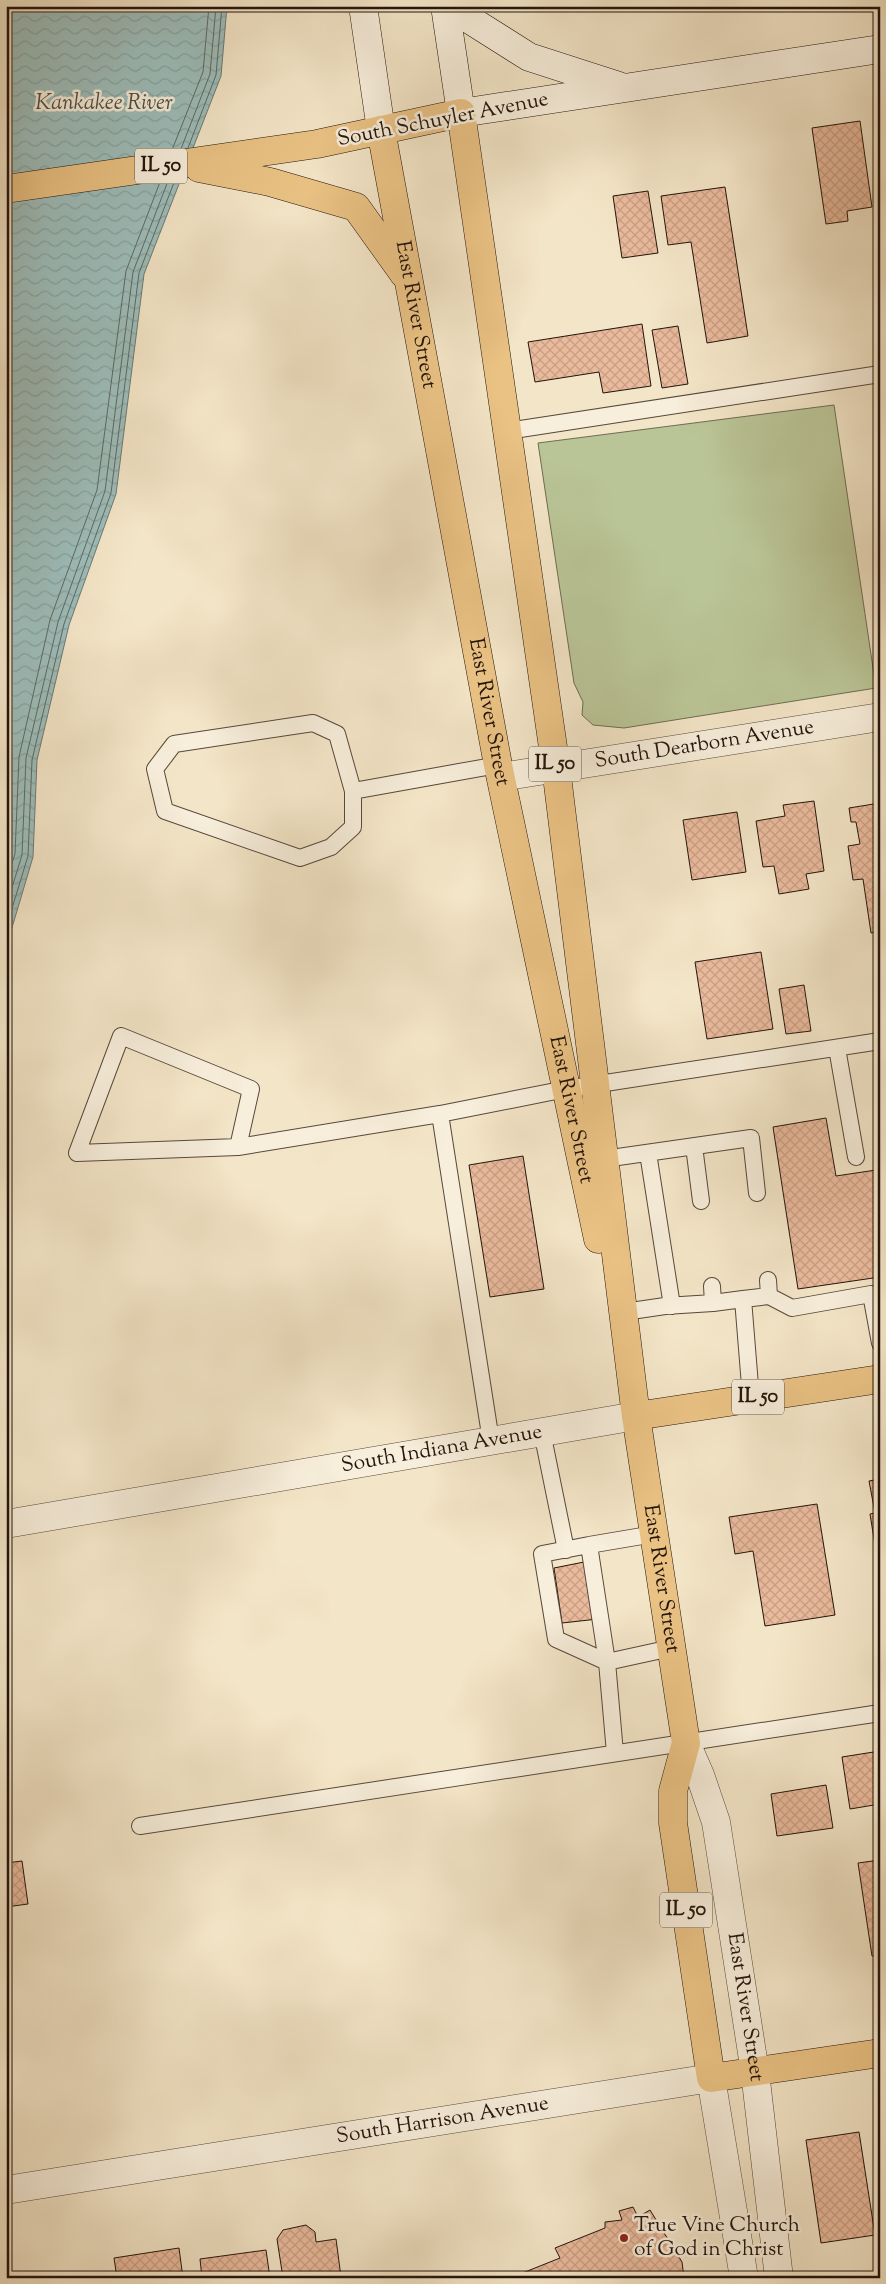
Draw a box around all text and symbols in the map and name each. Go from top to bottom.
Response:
street label: South Schuyler Avenue [335,85,551,155]
water label: Kankakee River [35,88,173,120]
road number: IL 50 [135,148,187,184]
street label: East River Street [387,238,443,391]
street label: East River Street [460,636,517,789]
street label: South Dearborn Avenue [593,713,816,777]
road number: IL 50 [529,746,581,782]
street label: East River Street [541,1033,601,1186]
road number: IL 50 [732,1380,784,1414]
street label: South Indiana Avenue [339,1417,544,1481]
street label: East River Street [635,1502,687,1655]
road number: IL 50 [660,1892,712,1928]
street label: East River Street [719,1931,771,2083]
street label: South Harrison Avenue [334,2089,551,2152]
place label: True Vine Church of God in Christ [634,2211,800,2265]
marker: True Vine Church of God in Christ [618,2232,630,2244]

